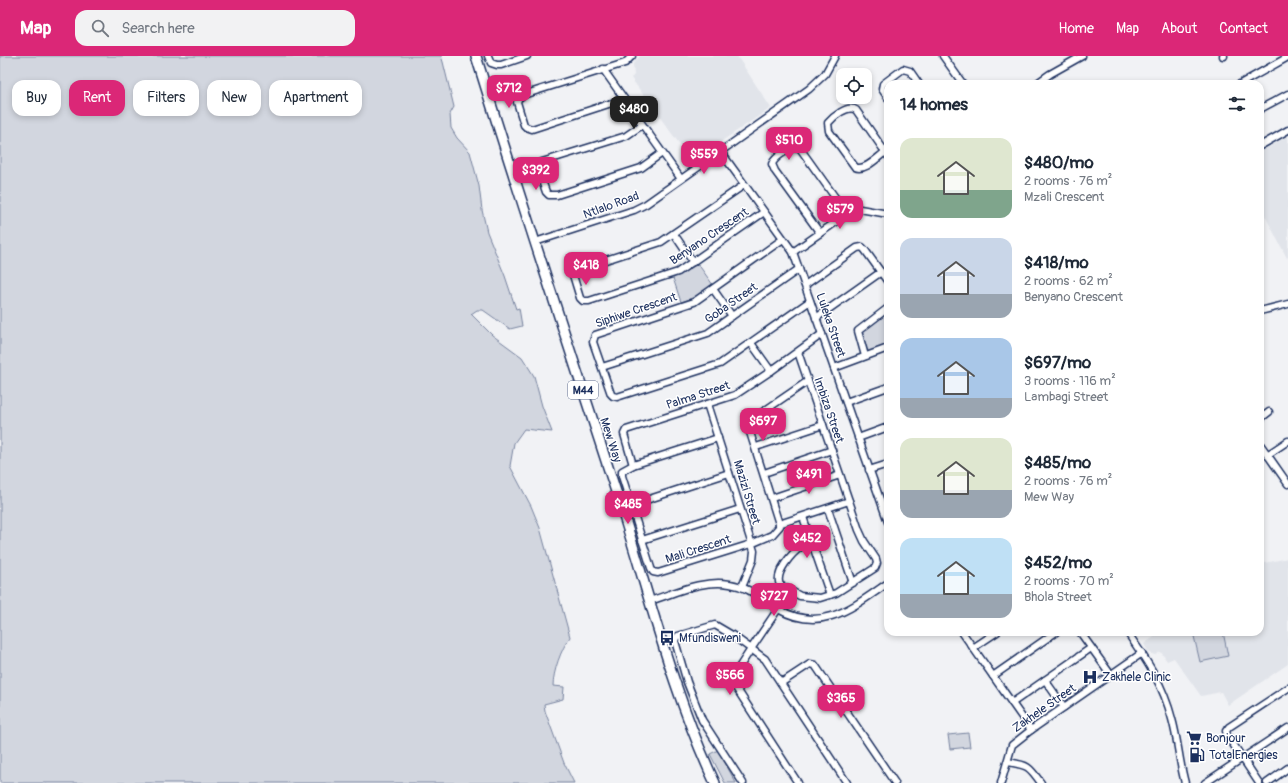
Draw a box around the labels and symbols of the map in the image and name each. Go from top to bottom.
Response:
pin: $712 [485,75,533,109]
pin: $480 [610,96,658,130]
pin: $510 [765,127,813,161]
pin: $559 [680,141,728,175]
pin: $392 [512,157,560,191]
street label: Ntlalo Road [581,188,641,222]
pin: $579 [816,196,864,230]
street label: Benyano Crescent [667,205,752,268]
pin: $418 [562,252,610,286]
street label: Goba Street [702,280,761,327]
street label: Siphiwe Crescent [593,289,679,331]
street label: Luleka Street [812,291,849,360]
street label: Imbiza Street [810,375,847,445]
street label: Palma Street [664,378,732,413]
road number: M44 [568,381,598,399]
pin: $697 [739,408,787,442]
street label: Mew Way [596,416,625,464]
street label: Mazizi Street [730,458,763,526]
pin: $491 [785,461,833,495]
pin: $485 [604,491,652,525]
pin: $452 [783,525,831,559]
street label: Mali Crescent [664,532,733,567]
pin: $727 [750,583,798,617]
bus stop icon: Mfundisweni [658,629,676,647]
place label: Mfundisweni [679,631,741,646]
pin: $566 [706,662,754,696]
hospital icon: Zakhele Clinic [1081,668,1099,686]
place label: Zakhele Clinic [1102,670,1171,685]
street label: Zakhele Street [1010,681,1079,736]
pin: $365 [817,685,865,719]
supermarket icon: Bonjour [1185,729,1203,747]
place label: Bonjour [1206,731,1246,746]
fuel station icon: TotalEnergies [1188,746,1206,764]
place label: TotalEnergies [1209,748,1278,763]

